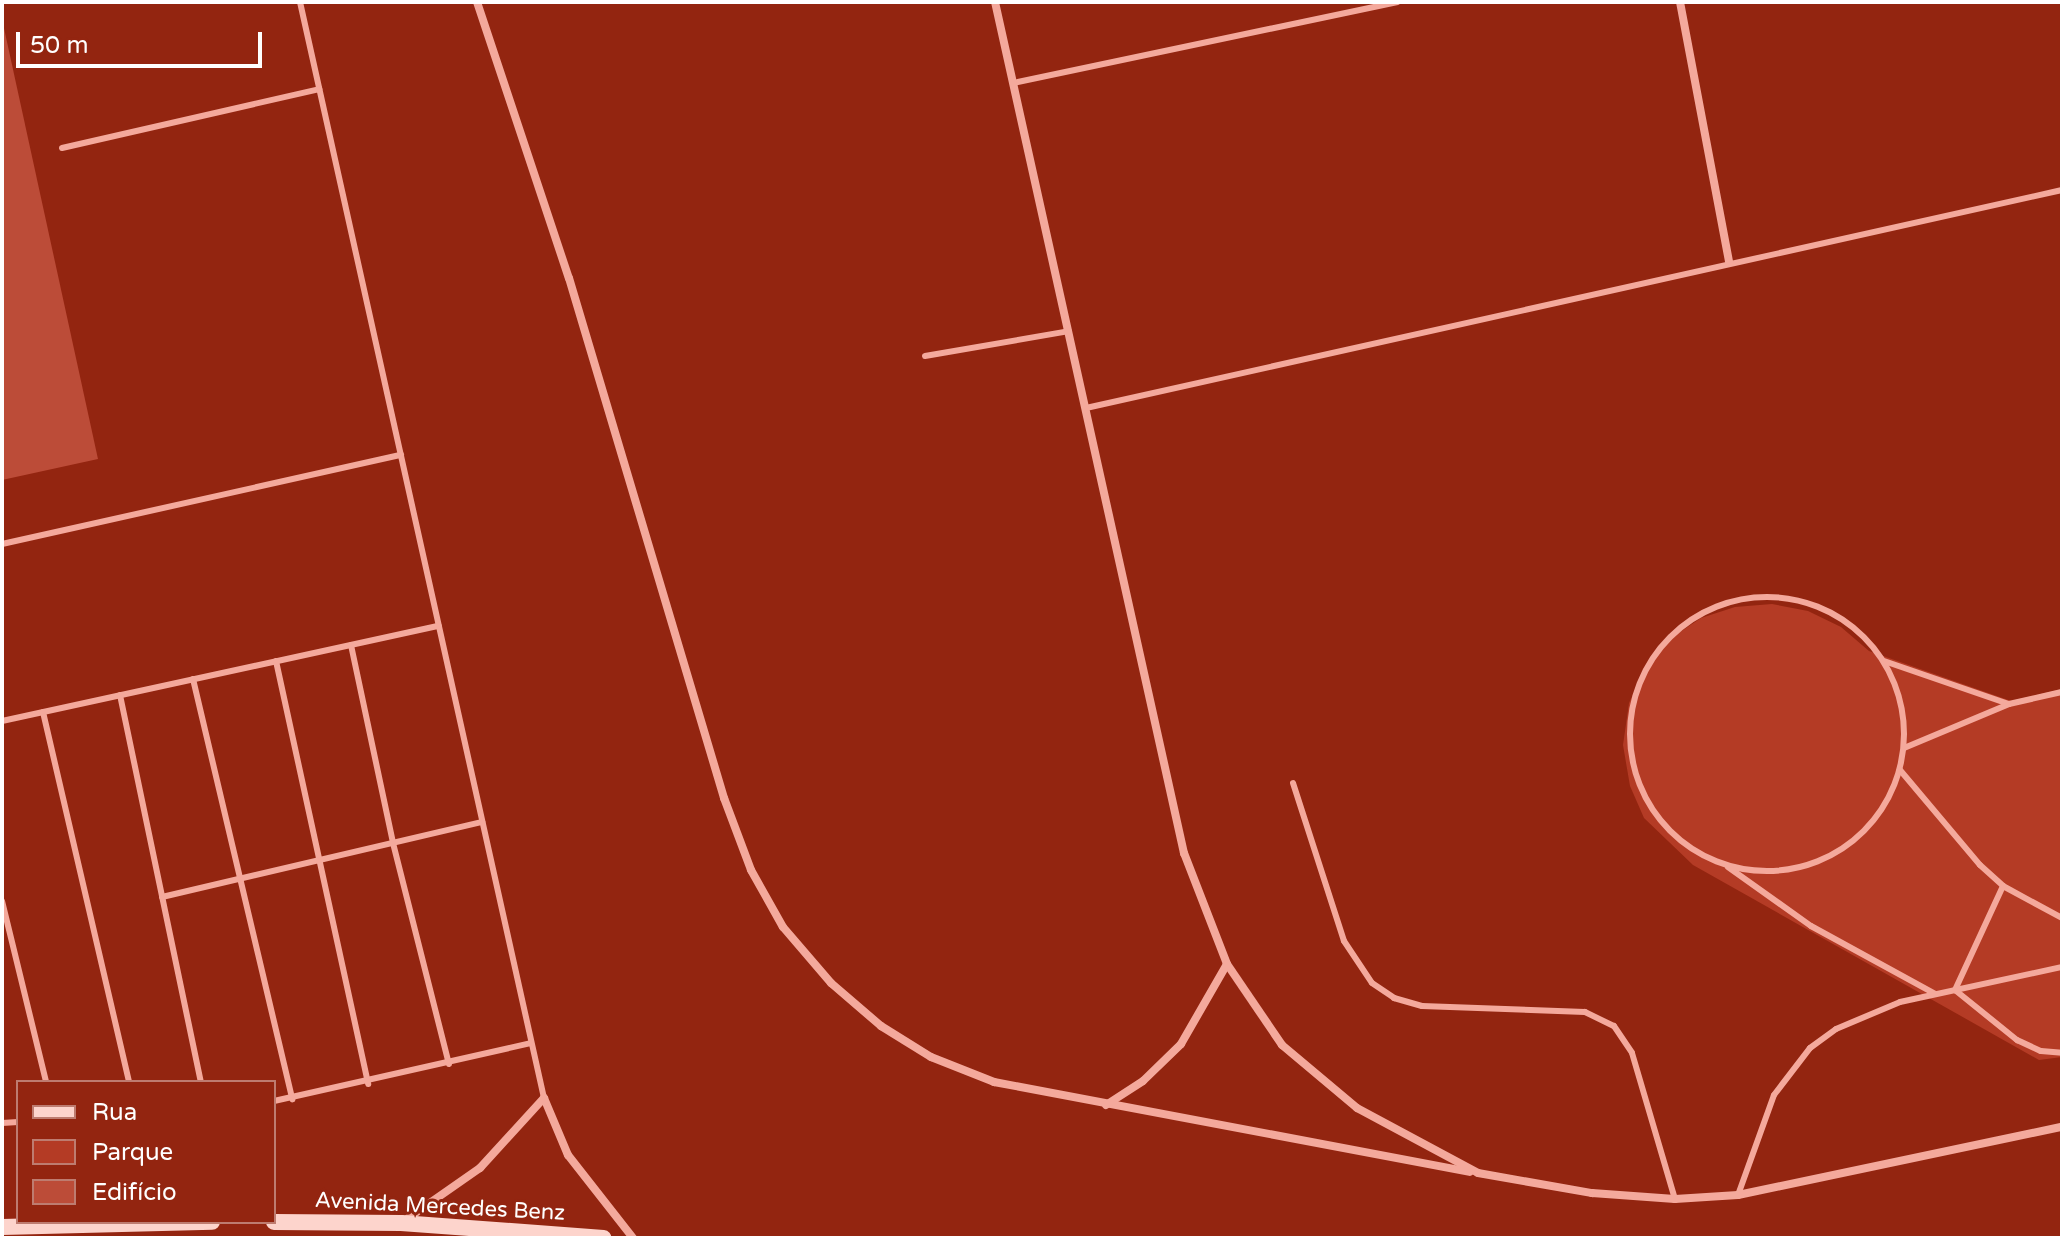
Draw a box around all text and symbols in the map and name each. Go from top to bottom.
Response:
scale bar [20,16,266,66]
text: 50 m [30,31,88,60]
legend [16,1080,276,1224]
text: Rua [92,1098,137,1127]
text: Parque [92,1138,173,1167]
text: Edifício [92,1178,177,1207]
street label: Avenida Mercedes Benz [314,1187,566,1227]

